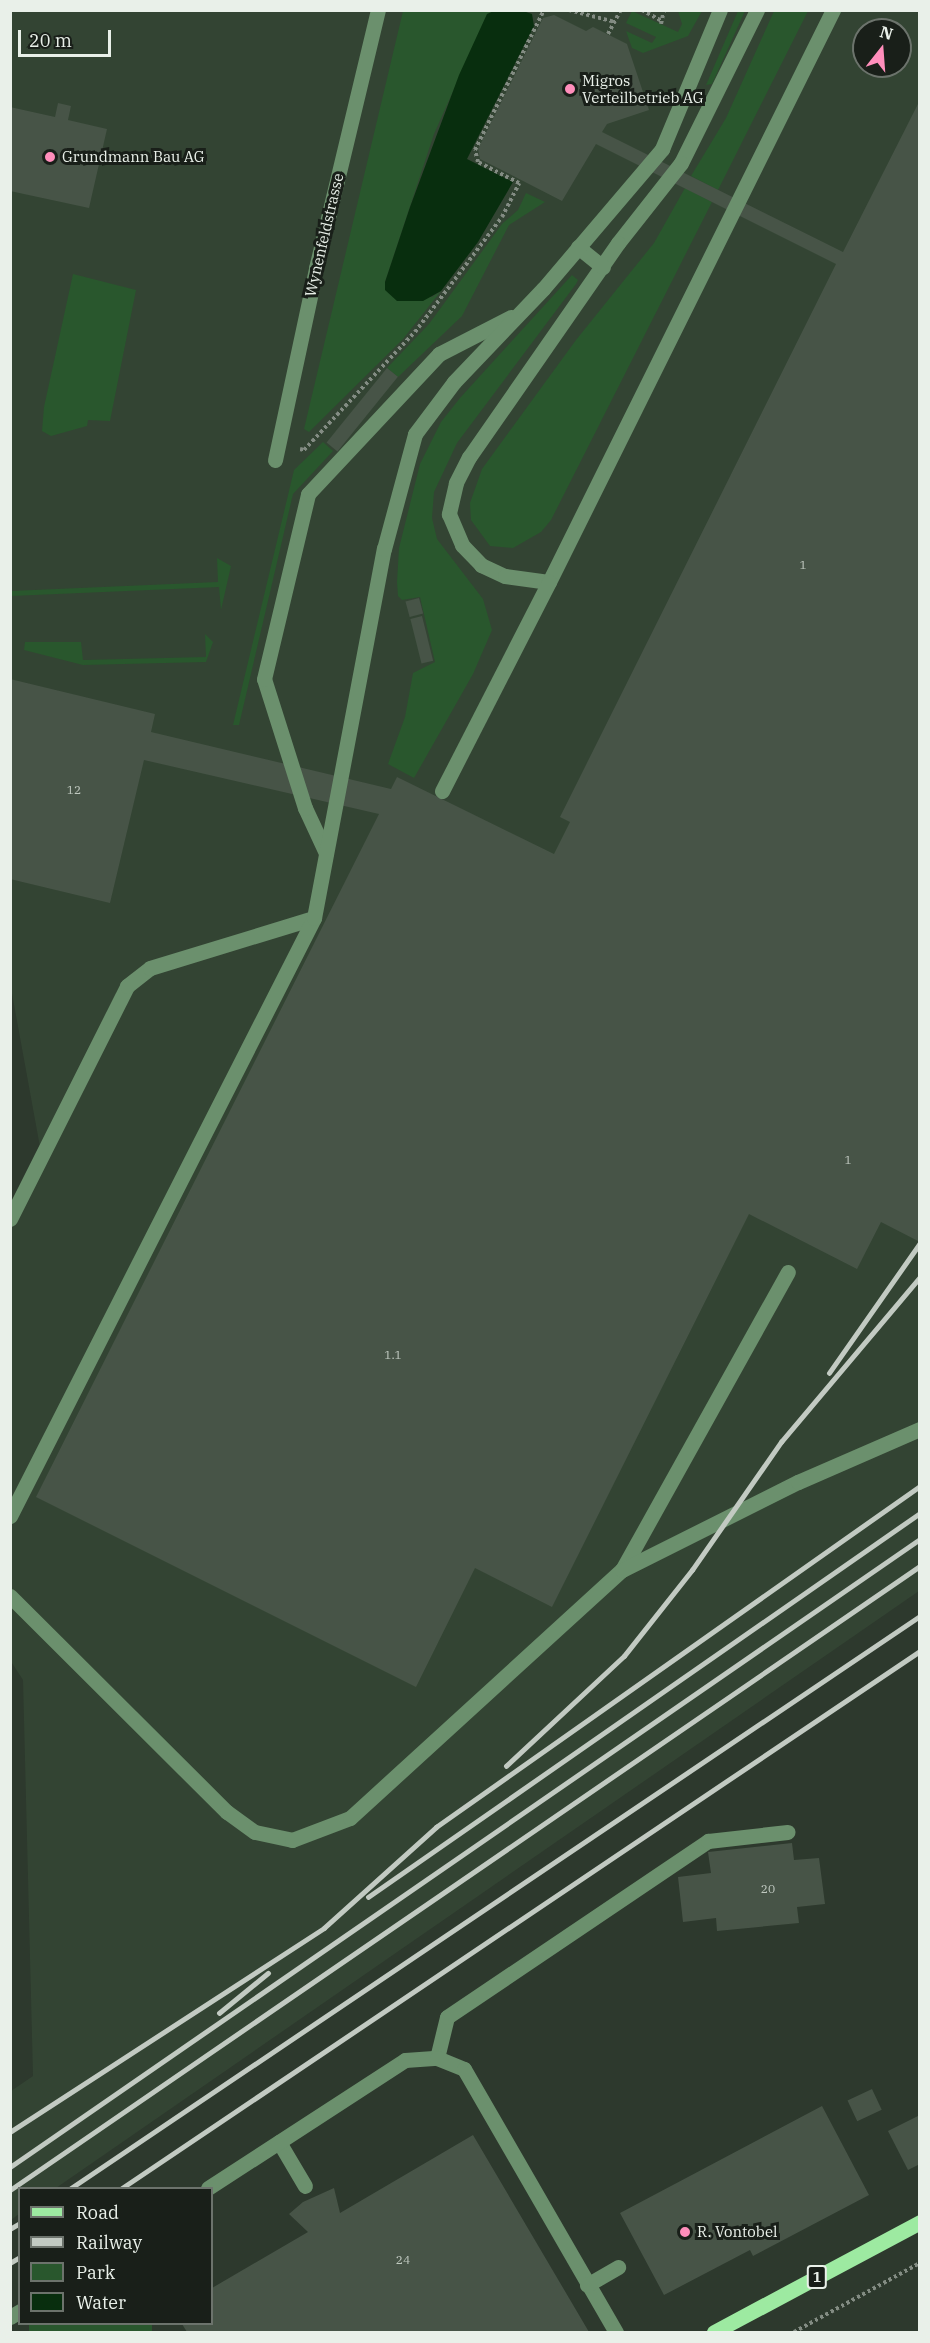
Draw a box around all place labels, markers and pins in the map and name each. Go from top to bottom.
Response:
place label: Migros Verteilbetrieb AG [582,71,704,106]
marker: Migros Verteilbetrieb AG [563,82,577,96]
place label: Grundmann Bau AG [62,148,205,166]
marker: Grundmann Bau AG [43,150,57,164]
place label: R. Vontobel [697,2223,777,2241]
marker: R. Vontobel [678,2225,692,2239]

